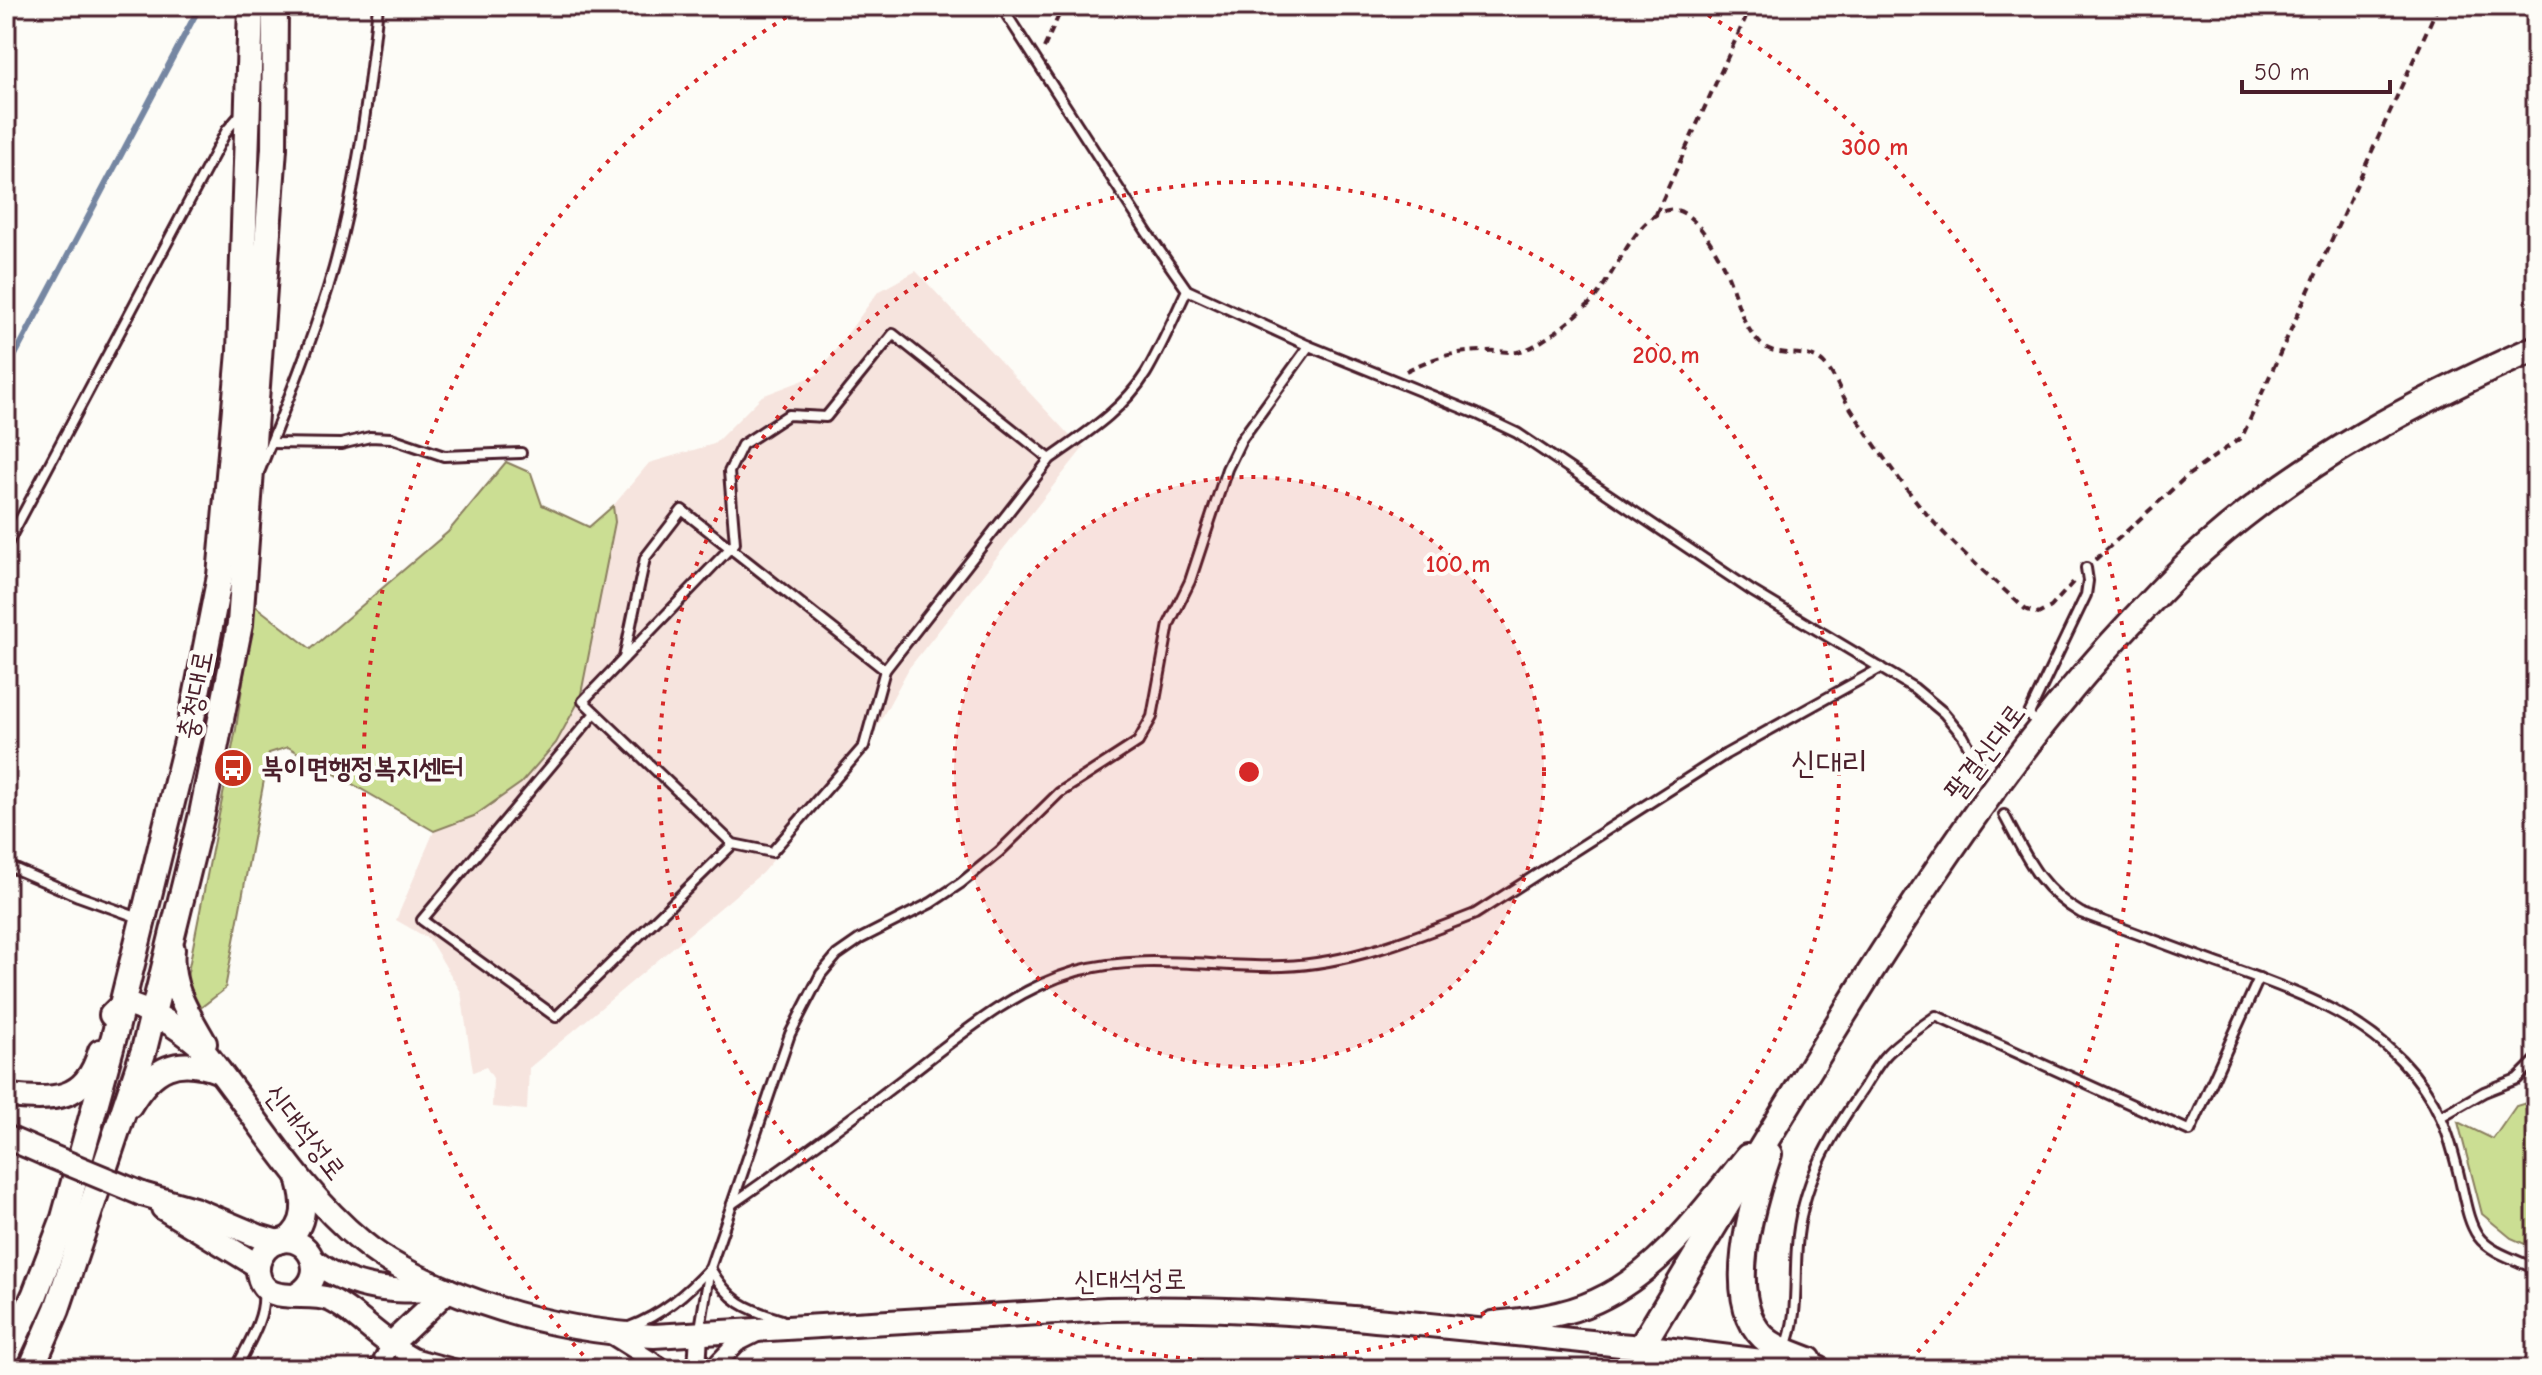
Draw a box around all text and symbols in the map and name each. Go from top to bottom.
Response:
scale bar [2242,44,2390,94]
text: 50 m [2254,58,2310,86]
text: 300 m [1842,133,1908,161]
text: 200 m [1632,341,1700,369]
text: 100 m [1426,550,1490,578]
street label: 충청대로 [171,648,219,742]
street label: 팔결신대로 [1938,697,2032,807]
district label: 신대리 [1790,744,1868,781]
bus stop icon: 북이면행정복지센터 [212,747,254,789]
place label: 북이면행정복지센터 [261,752,464,784]
centre of rings [1235,758,1263,786]
street label: 신대석성로 [258,1078,352,1186]
street label: 신대석성로 [1073,1263,1187,1297]

